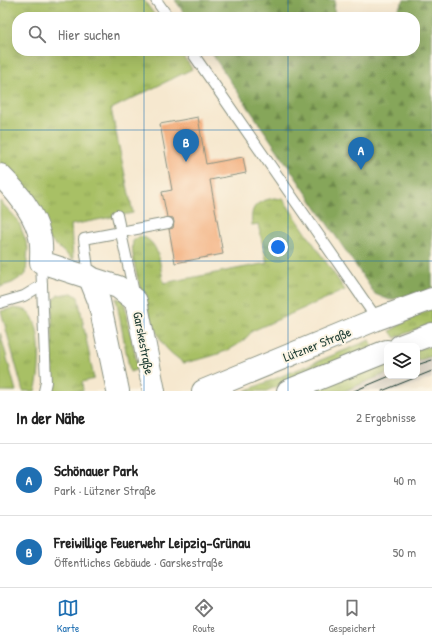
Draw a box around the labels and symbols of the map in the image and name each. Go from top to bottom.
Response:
pin: B [173,129,199,162]
pin: A [348,137,374,170]
your location [268,237,288,257]
street label: Garskestraße [129,310,159,376]
street label: Lützner Straße [280,322,354,366]

